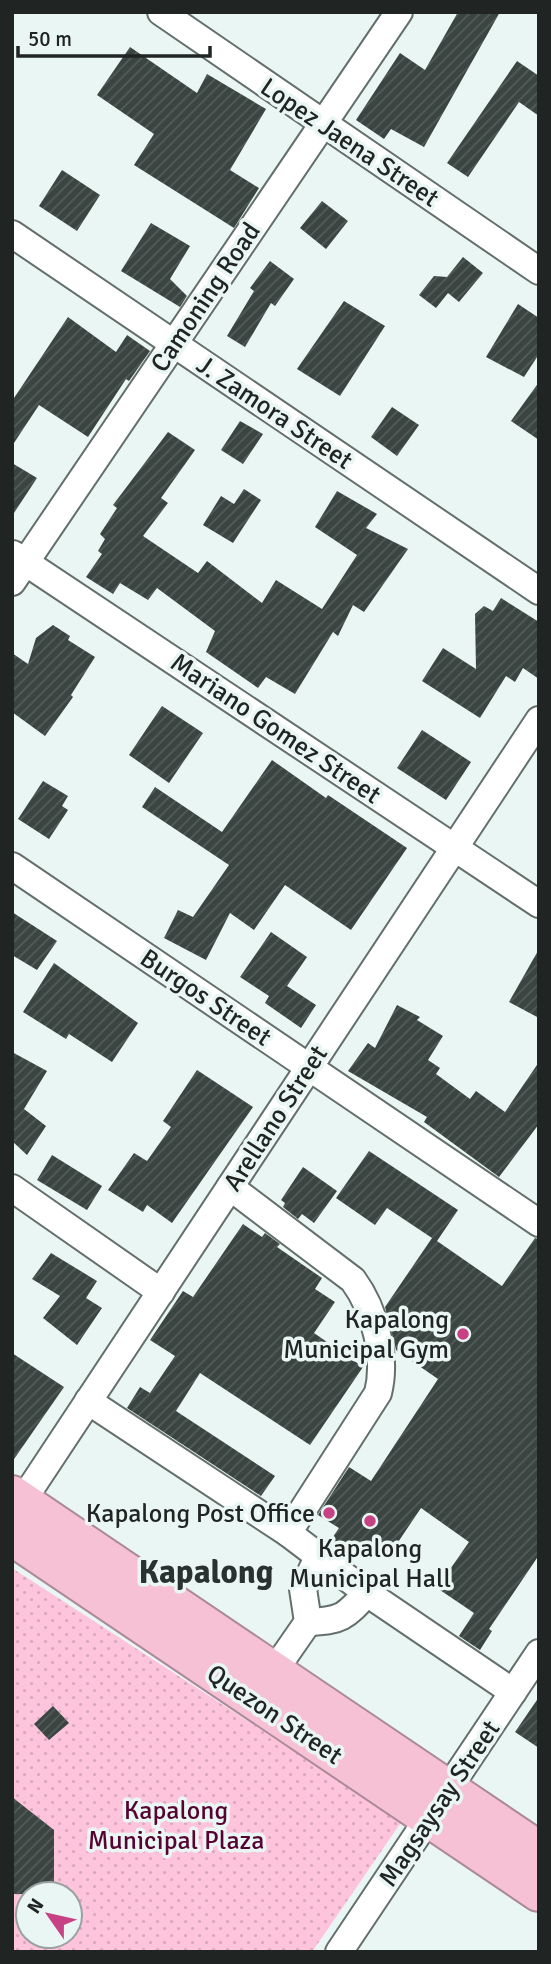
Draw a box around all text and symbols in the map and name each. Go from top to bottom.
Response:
scale bar [18,14,210,58]
text: 50 m [28,26,72,52]
street label: Lopez Jaena Street [254,71,445,214]
street label: Camoning Road [144,217,268,378]
street label: J. Zamora Street [190,349,359,477]
street label: Mariano Gomez Street [164,647,387,811]
street label: Burgos Street [134,942,277,1053]
street label: Arellano Street [217,1040,335,1197]
place label: Kapalong Municipal Gym [283,1304,449,1366]
marker: Kapalong Municipal Gym [455,1326,471,1342]
place label: Kapalong Post Office [86,1498,315,1530]
marker: Kapalong Post Office [321,1505,337,1521]
marker: Kapalong Municipal Hall [362,1513,378,1529]
place label: Kapalong Municipal Hall [289,1533,451,1595]
district label: Kapalong [138,1552,274,1593]
street label: Quezon Street [201,1658,348,1772]
street label: Magsaysay Street [372,1714,507,1893]
park label: Kapalong Municipal Plaza [88,1795,264,1857]
north arrow [14,1880,84,1950]
text: N [22,1894,49,1918]

